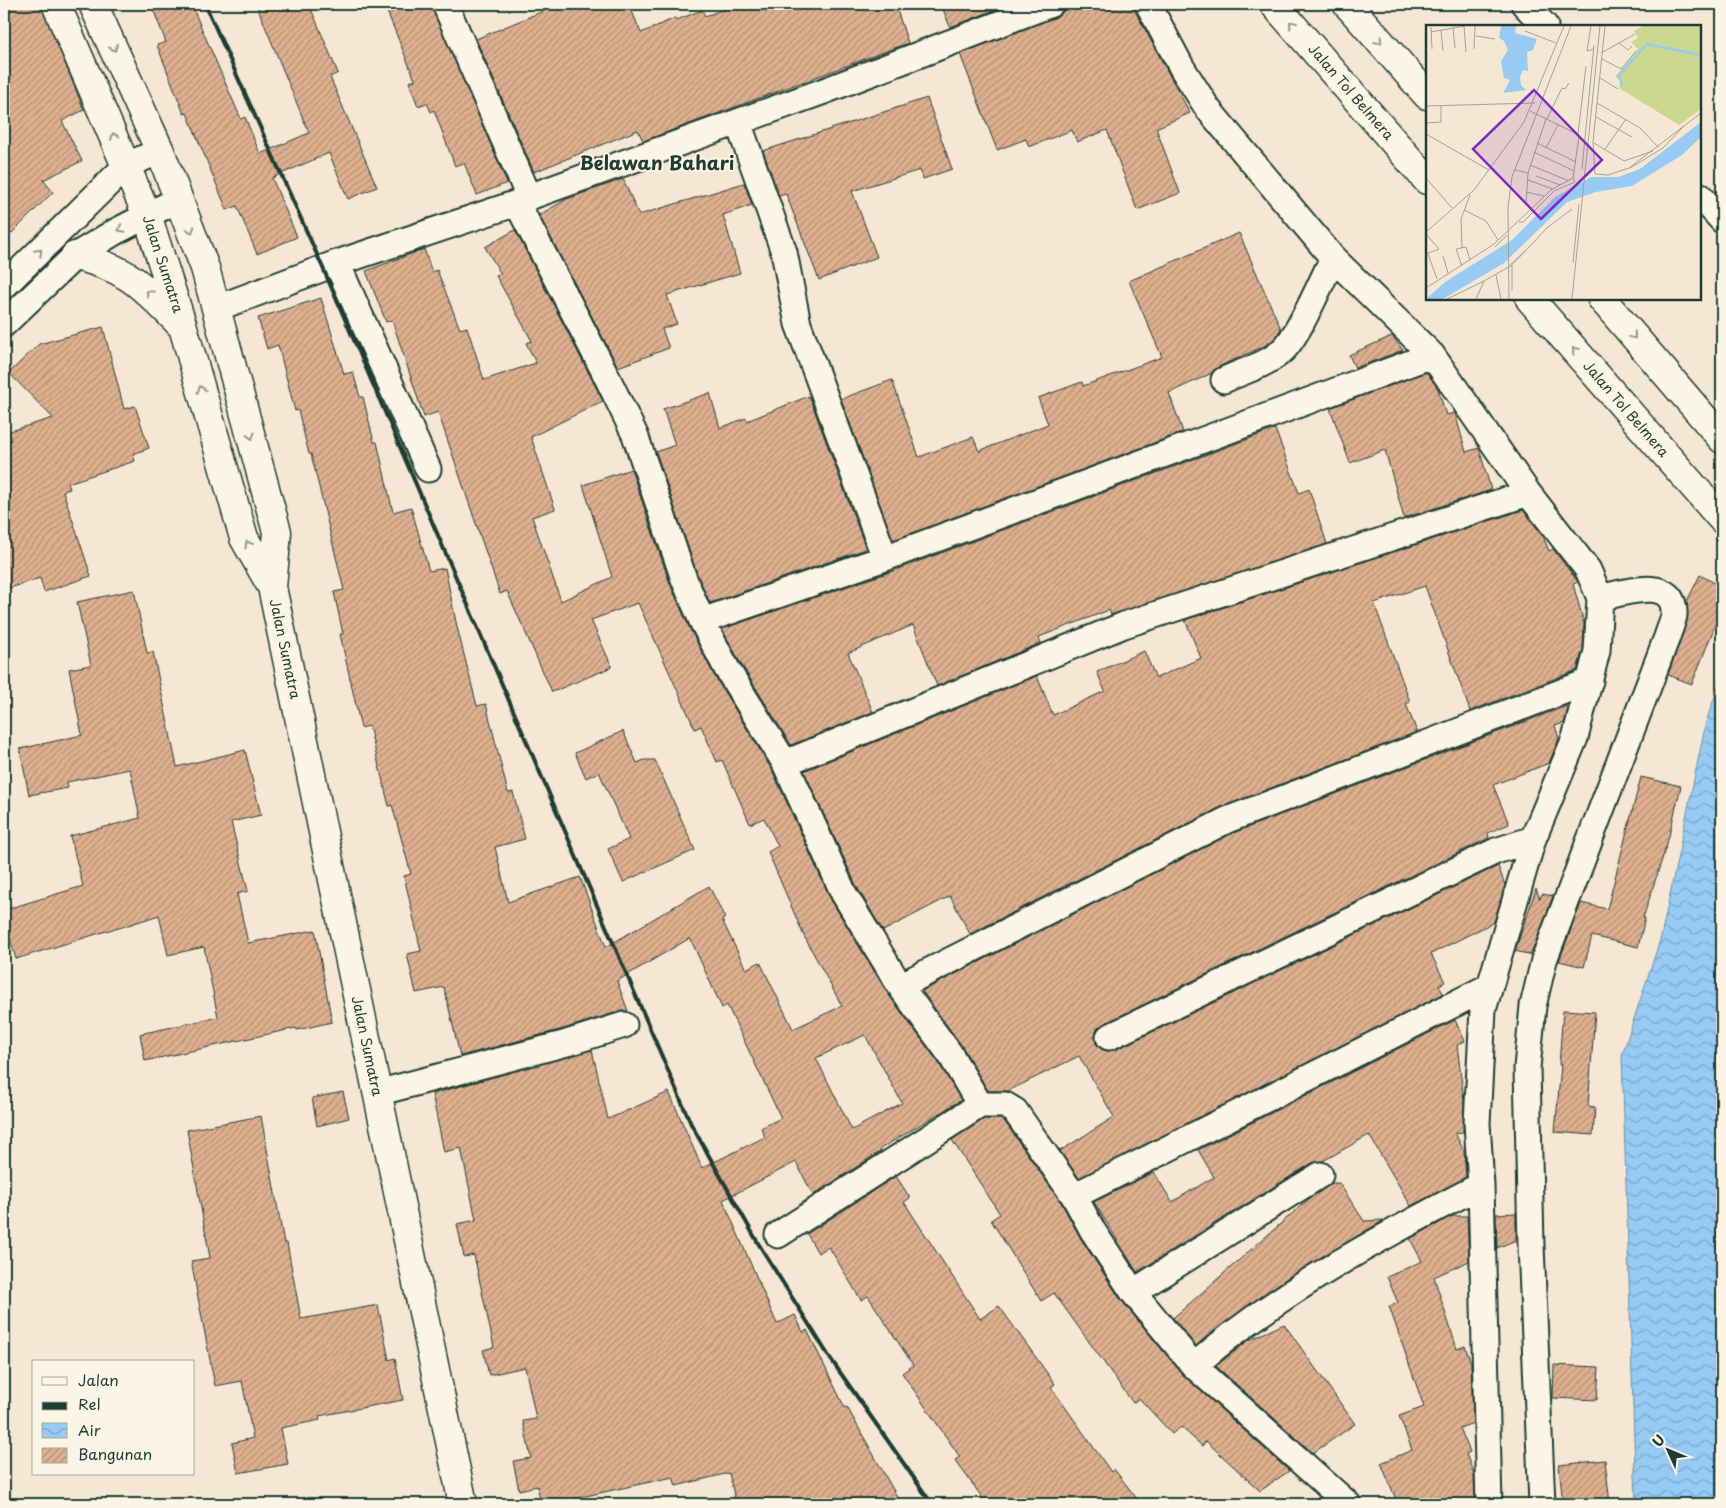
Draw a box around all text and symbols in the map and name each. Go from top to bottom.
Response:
one-way arrow [1289,21,1298,30]
inset map [1426,25,1701,300]
one-way arrow [1374,35,1383,44]
street label: Jalan Tol Belmera [1304,39,1400,145]
one-way arrow [107,43,118,52]
one-way arrow [110,132,121,141]
district label: Belawan Bahari [580,148,734,176]
street label: Jalan Sumatra [138,212,189,316]
one-way arrow [117,223,126,233]
one-way arrow [185,225,195,234]
one-way arrow [33,248,42,257]
one-way arrow [145,289,154,298]
one-way arrow [1628,330,1637,339]
one-way arrow [1572,347,1581,356]
street label: Jalan Tol Belmera [1579,356,1675,462]
one-way arrow [196,385,206,394]
one-way arrow [245,432,256,441]
one-way arrow [244,541,254,550]
street label: Jalan Sumatra [265,597,306,701]
street label: Jalan Sumatra [347,994,388,1098]
legend [32,1360,195,1476]
text: Jalan [78,1368,119,1391]
text: Rel [78,1392,100,1415]
text: Air [78,1418,101,1441]
north arrow [1644,1426,1694,1476]
text: U [1647,1429,1670,1452]
text: Bangunan [78,1442,152,1465]

